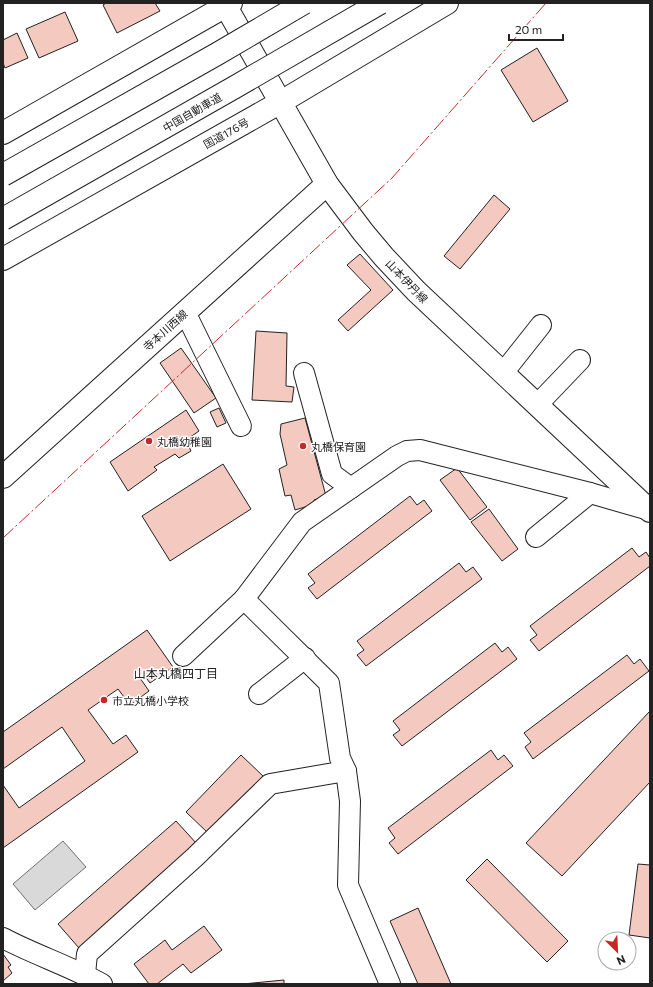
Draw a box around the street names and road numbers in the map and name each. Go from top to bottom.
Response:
street label: 中国自動車道 [160,90,224,134]
street label: 国道176号 [201,115,251,151]
street label: 山本伊丹線 [383,257,431,305]
street label: 寺本川西線 [140,307,190,353]

